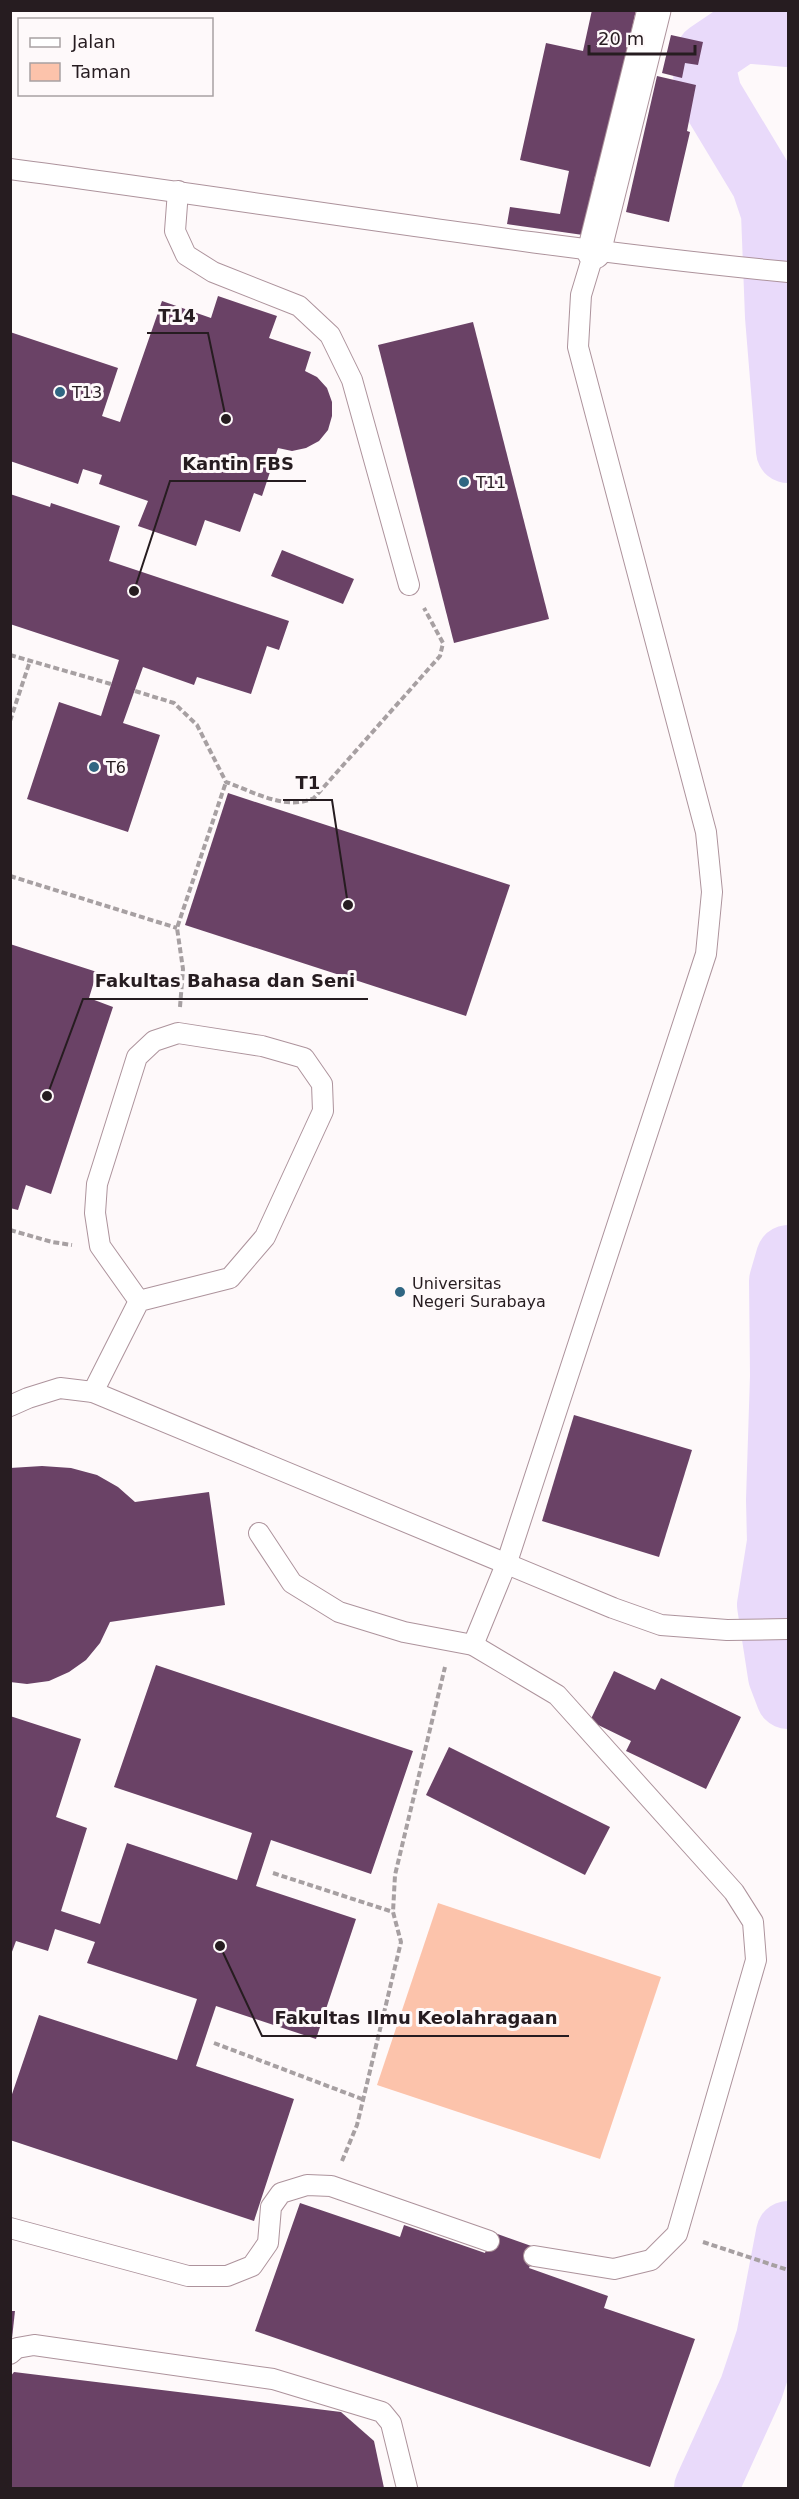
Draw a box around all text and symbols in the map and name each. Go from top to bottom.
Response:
legend [18,18,213,96]
scale bar [589,18,696,56]
text: 20 m [598,28,644,49]
text: Jalan [71,31,116,52]
text: Taman [71,61,131,82]
callout: T14 [147,297,208,333]
text: T14 [158,305,196,326]
place label: T13 [71,383,102,402]
marker: T13 [53,385,67,399]
callout: Kantin FBS [170,445,306,481]
text: Kantin FBS [182,453,294,474]
place label: T11 [475,473,506,492]
marker: T11 [457,475,471,489]
place label: T6 [105,758,126,777]
marker: T6 [87,760,101,774]
callout: T1 [283,764,332,800]
text: T1 [296,772,320,793]
callout: Fakultas Bahasa dan Seni [83,963,368,999]
text: Fakultas Bahasa dan Seni [95,970,355,991]
place label: Universitas Negeri Surabaya [412,1274,546,1311]
marker: Universitas Negeri Surabaya [393,1285,407,1299]
callout: Fakultas Ilmu Keolahragaan [262,2000,569,2036]
text: Fakultas Ilmu Keolahragaan [274,2007,558,2028]

